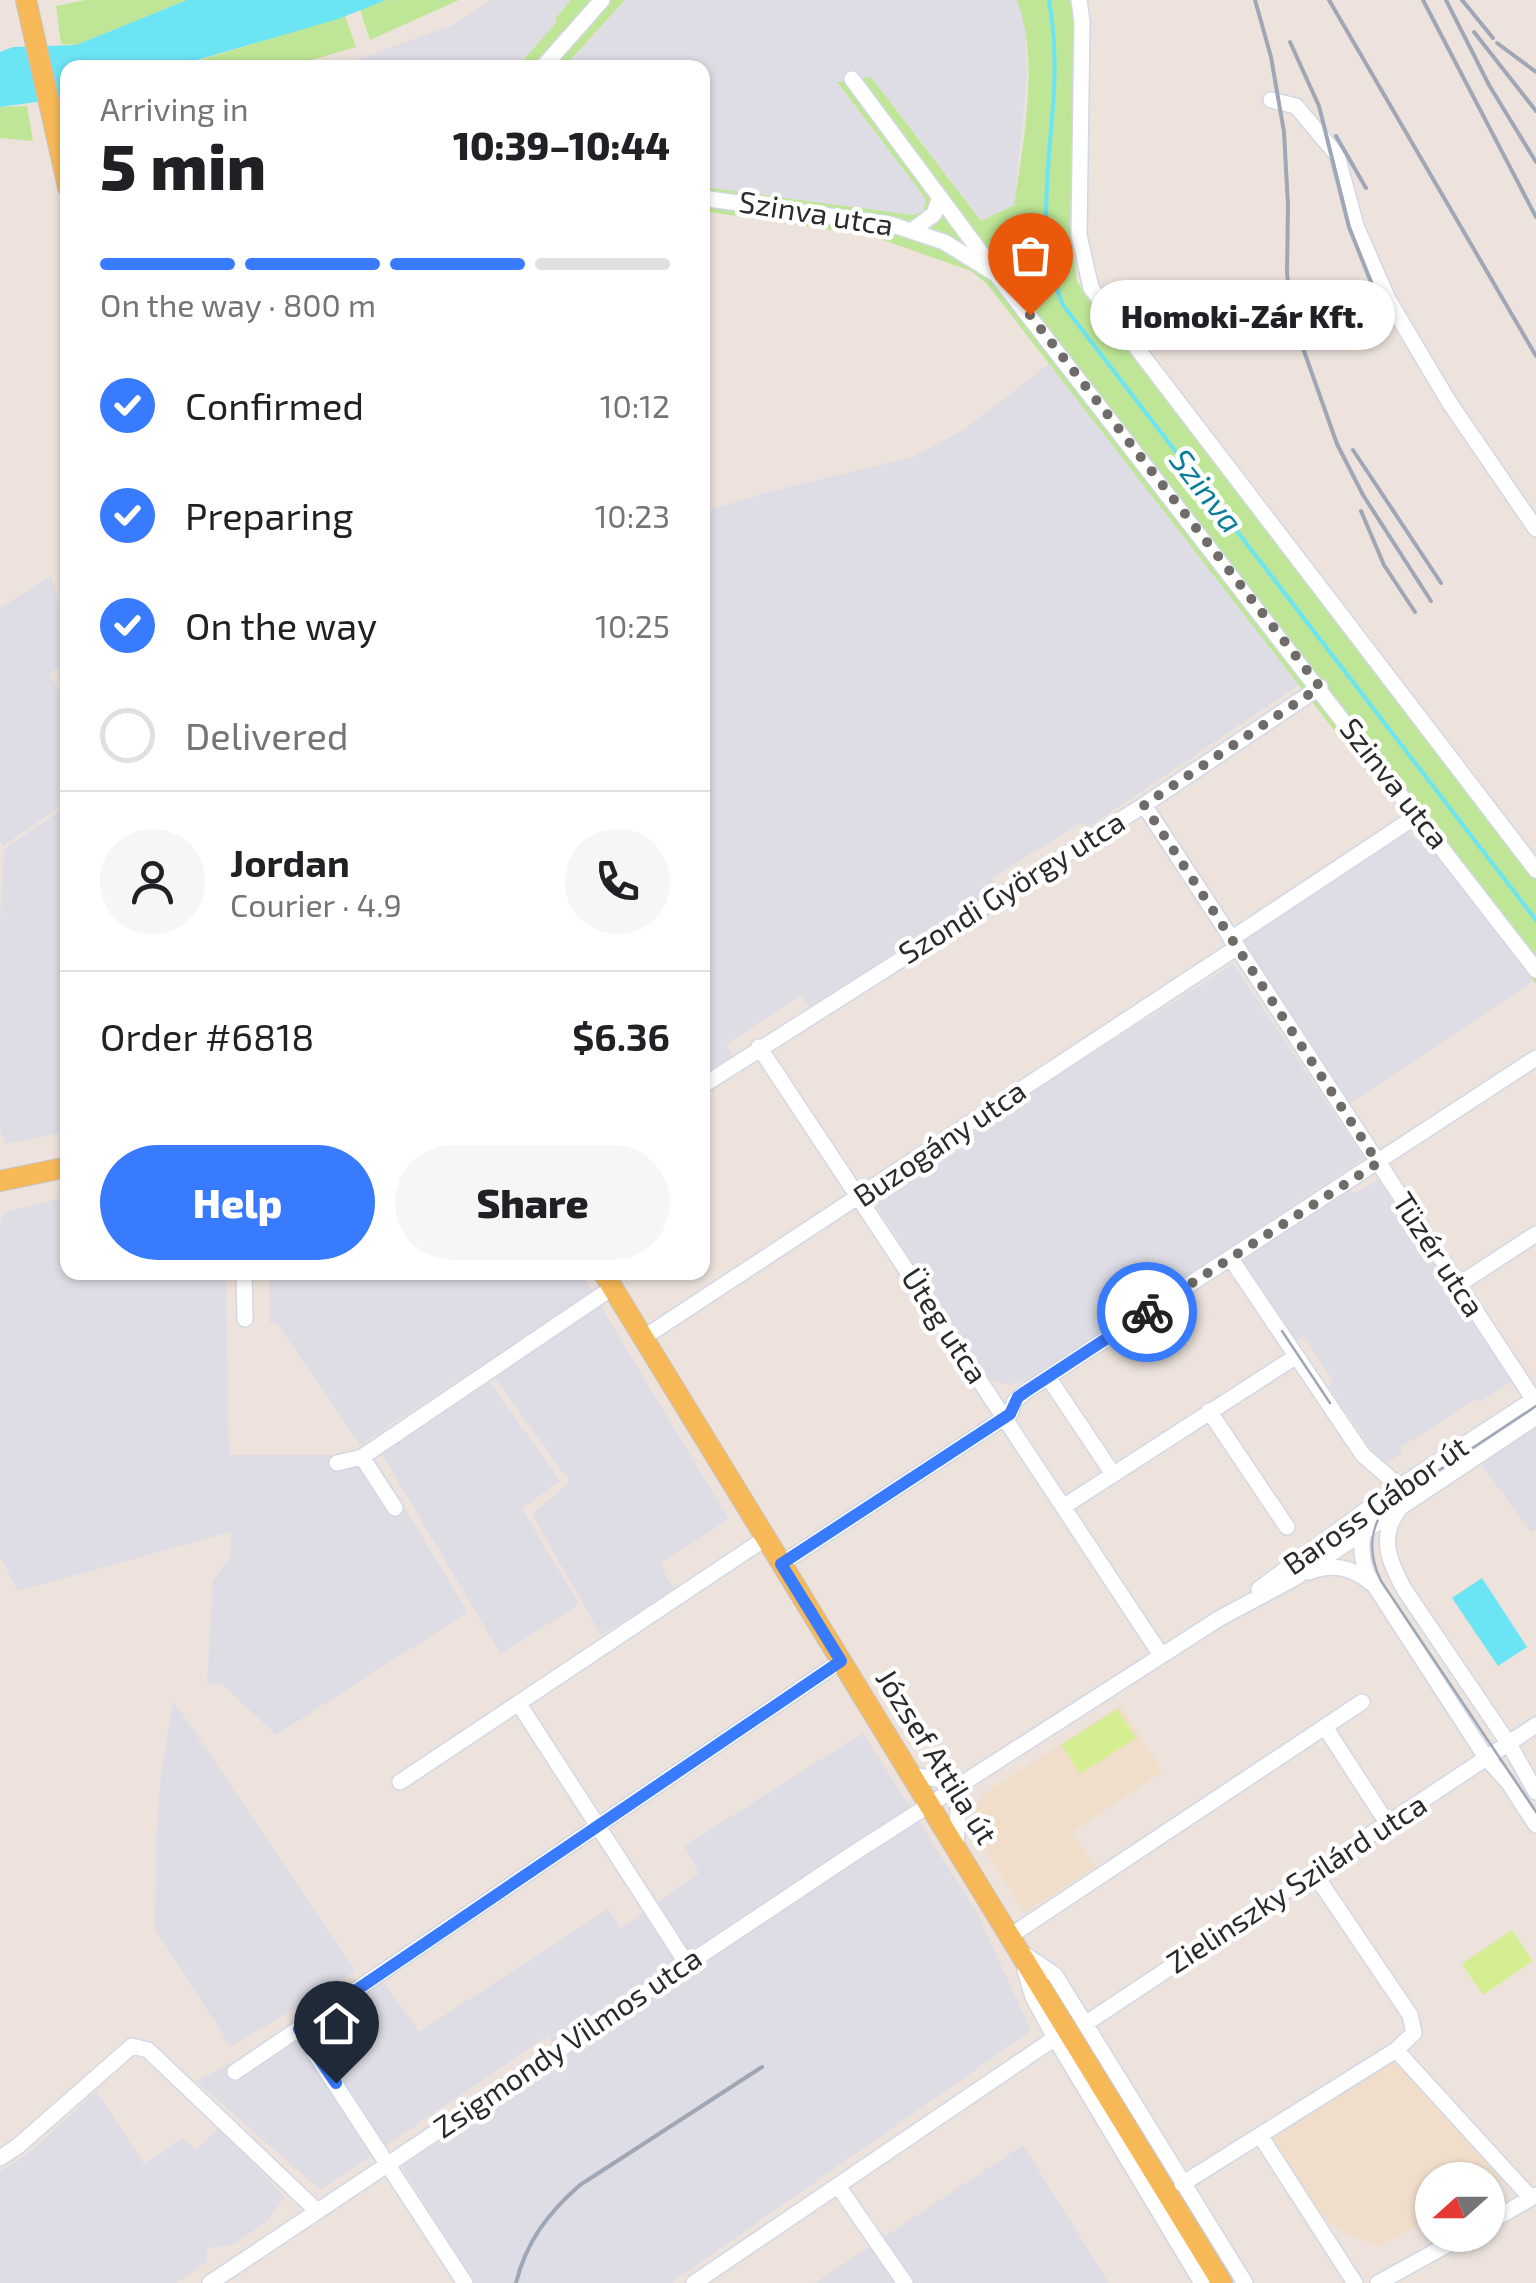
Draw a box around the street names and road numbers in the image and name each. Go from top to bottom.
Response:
street label: Szinva utca [737,182,896,242]
street label: Szinva utca [1333,710,1458,855]
street label: Szondi György utca [891,802,1131,970]
street label: Buzogány utca [846,1071,1032,1213]
street label: Tüzér utca [1386,1185,1493,1323]
street label: Üteg utca [895,1260,996,1389]
street label: Baross Gábor út [1276,1427,1474,1581]
street label: József Attila út [869,1662,1006,1850]
street label: Zielinszky Szilárd utca [1159,1785,1432,1980]
street label: Zsigmondy Vilmos utca [426,1938,708,2144]

